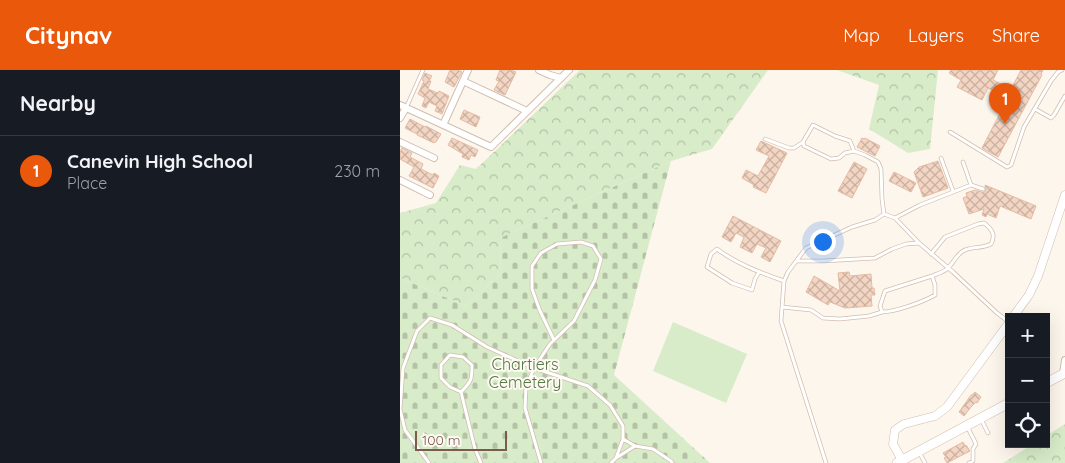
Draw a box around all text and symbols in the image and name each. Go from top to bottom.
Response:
text: Citynav [25,20,112,50]
text: Map [843,24,880,47]
text: Layers [908,24,964,47]
text: Share [992,24,1040,47]
pin: 1 [989,83,1021,124]
text: Nearby [20,90,96,116]
text: Canevin High School [67,149,253,173]
text: 1 [33,161,39,181]
text: 230 m [334,161,380,181]
text: Place [67,173,107,193]
your location [810,229,836,255]
map controls [1005,313,1050,448]
button: + [1005,313,1050,358]
park label: Chartiers Cemetery [489,354,561,392]
button: − [1005,358,1050,403]
button: locate [1005,403,1050,448]
scale bar [415,428,508,451]
text: 100 m [422,431,460,449]

